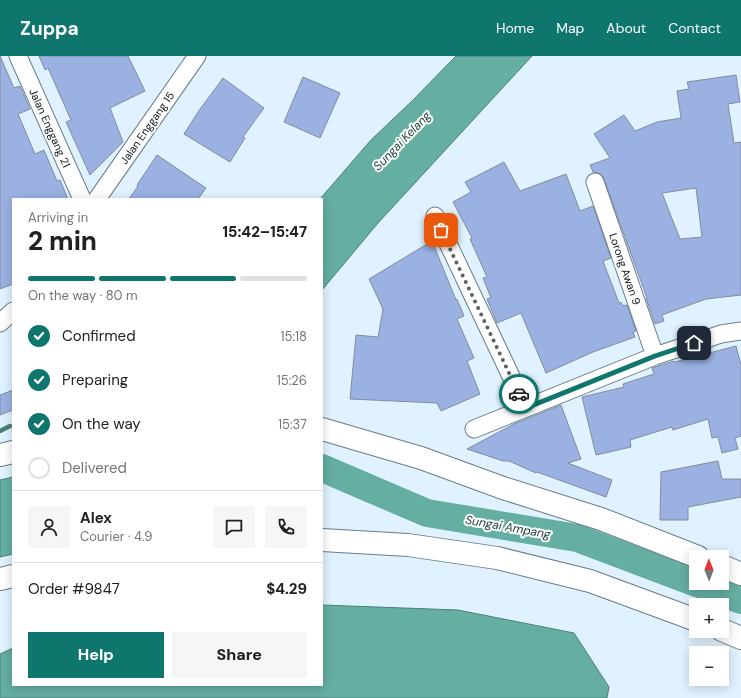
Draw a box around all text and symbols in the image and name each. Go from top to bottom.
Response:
text: Zuppa [20,16,79,41]
text: Home [496,19,534,37]
text: Map [556,19,584,37]
text: About [606,19,646,37]
text: Contact [668,19,721,37]
street label: Jalan Enggang 21 [26,86,74,170]
street label: Jalan Enggang 15 [117,89,177,167]
water label: Sungai Kelang [370,108,435,174]
text: Arriving in [28,209,88,226]
pin [424,213,458,247]
icon: bag [430,219,452,241]
text: 15:42–15:47 [223,222,307,242]
text: 2 min [28,224,97,258]
street label: Lorong Awan 9 [606,231,644,307]
text: On the way · 80 m [28,287,138,304]
icon: check [28,325,50,347]
text: Confirmed [62,326,136,346]
pin [677,326,711,360]
text: 15:18 [280,328,307,345]
icon: home [683,332,705,354]
icon: check [28,369,50,391]
text: Preparing [62,370,128,390]
text: 15:26 [277,372,307,389]
courier [499,374,539,414]
icon: car [508,383,530,405]
icon: check [28,413,50,435]
text: On the way [62,414,141,434]
text: 15:37 [278,416,307,433]
text: Delivered [62,458,127,478]
button: person [28,506,70,548]
button: chat [213,506,255,548]
button: phone [265,506,307,548]
text: Alex [80,508,112,528]
water label: Sungai Ampang [464,512,552,542]
text: Courier · 4.9 [80,528,152,545]
north arrow [689,550,729,590]
map controls [689,550,729,686]
text: Order #9847 [28,579,120,599]
text: $4.29 [266,579,307,599]
button: + [689,598,729,638]
button: Help [28,632,164,678]
button: Share [172,632,307,678]
button: − [689,646,729,686]

